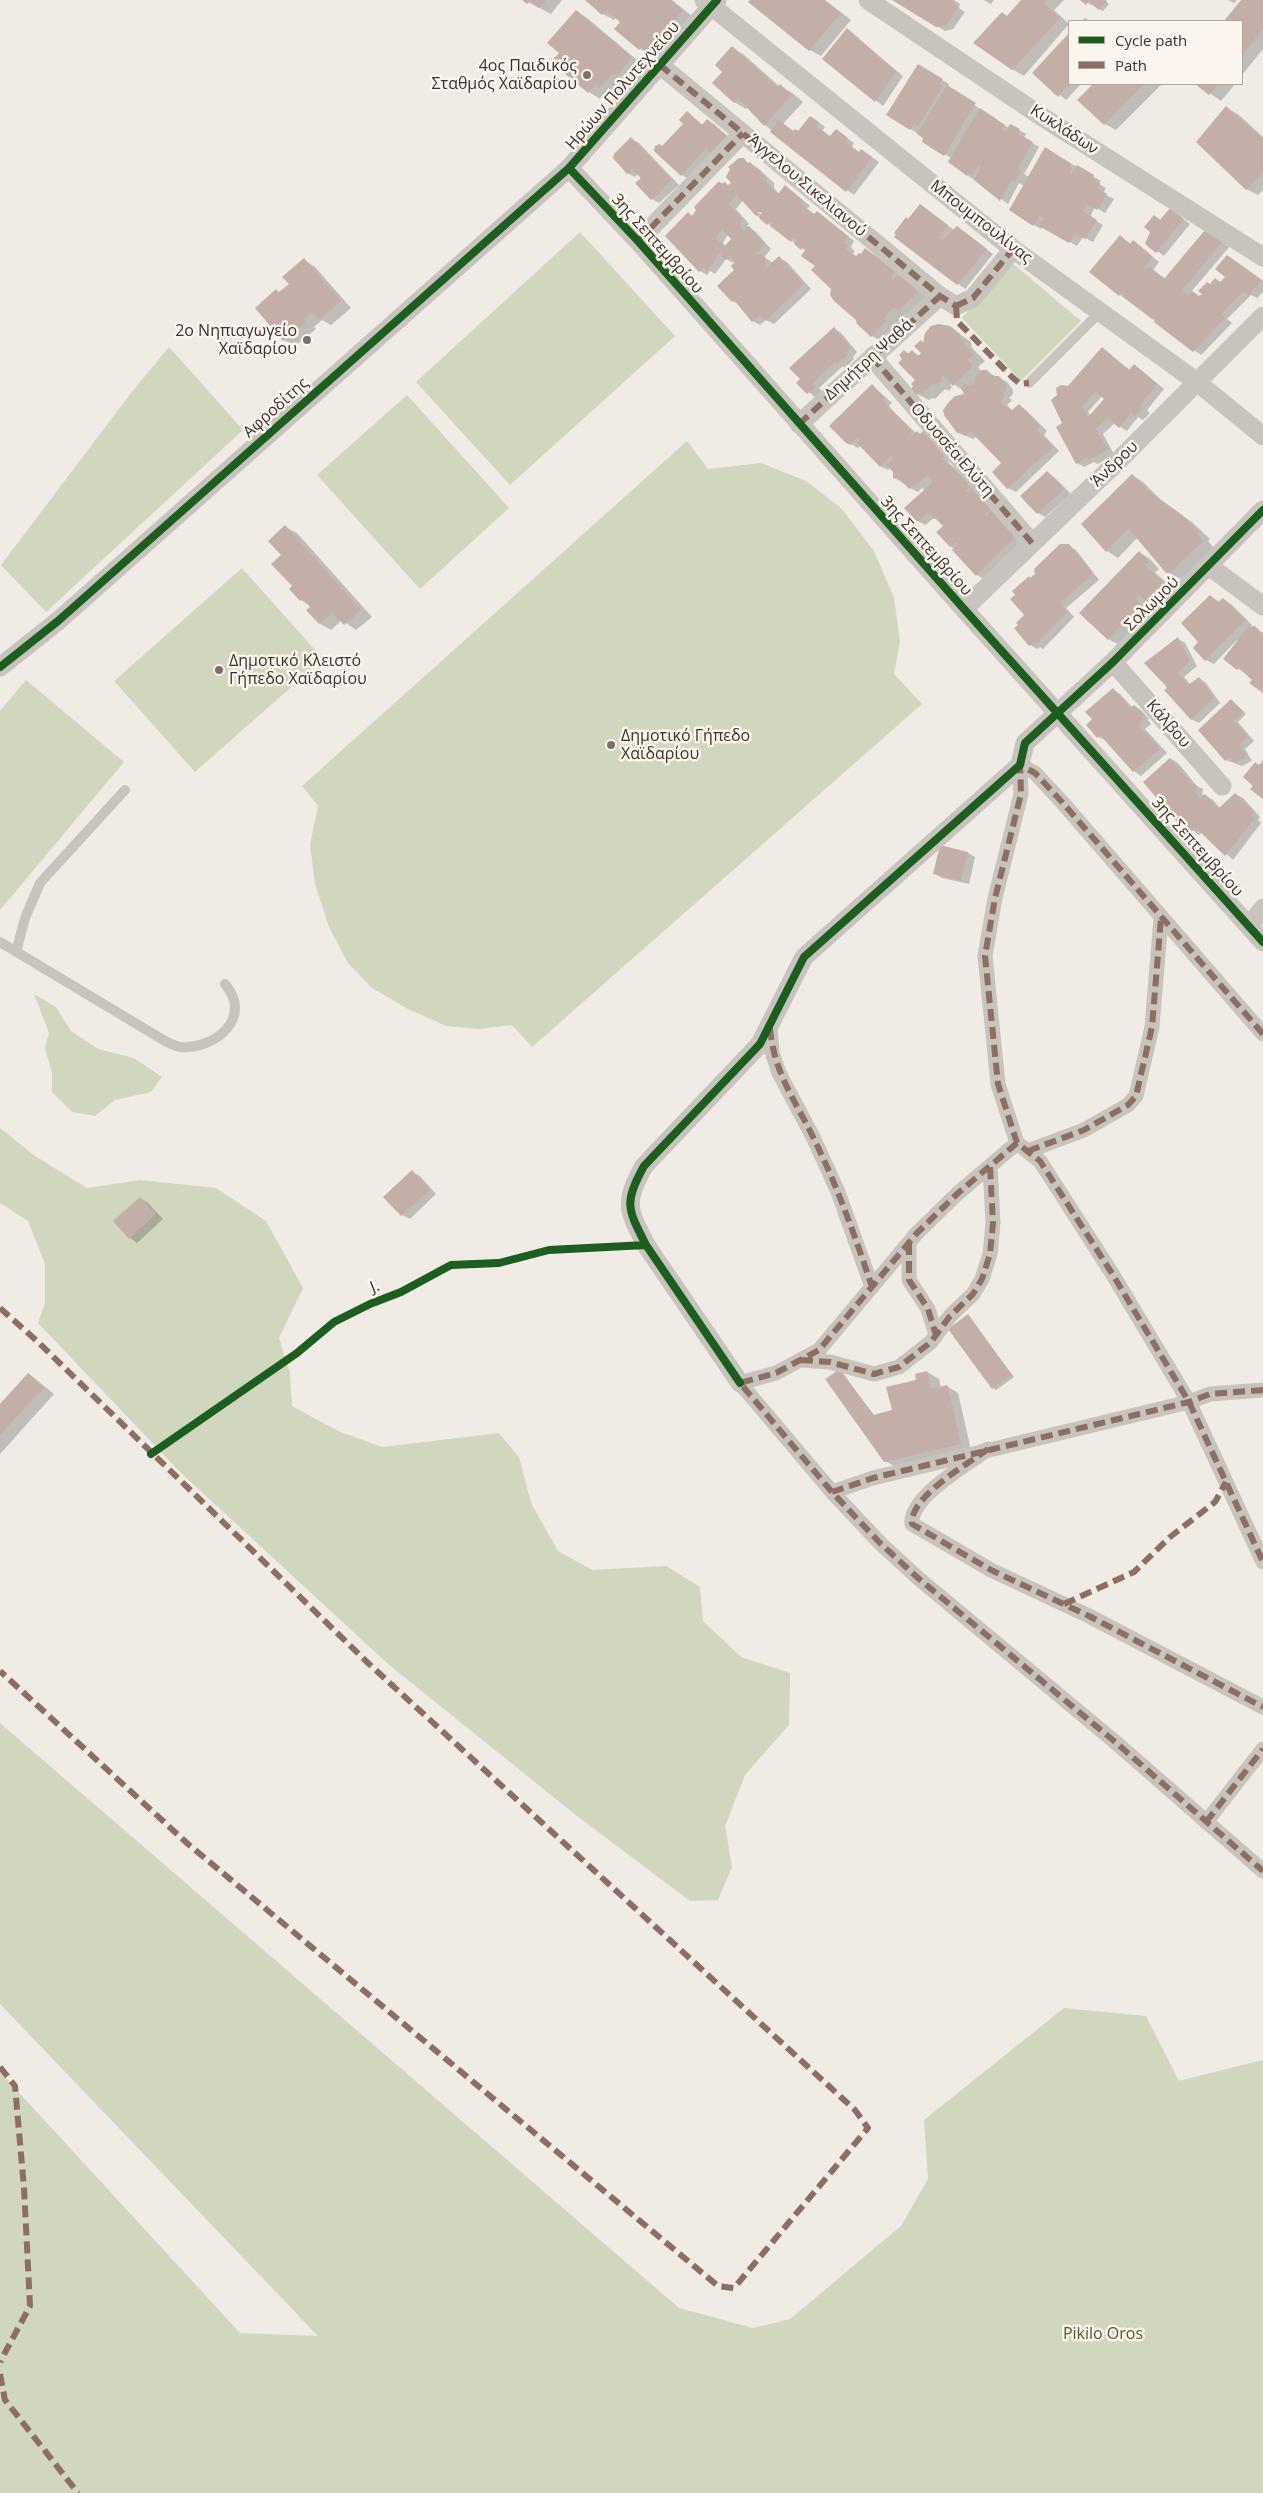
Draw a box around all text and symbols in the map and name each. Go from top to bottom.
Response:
street label: Ηρώων Πολυτεχνείου [562,18,684,154]
legend [1068,20,1243,85]
text: Cycle path [1115,30,1187,50]
text: Path [1115,55,1147,75]
place label: 4ος Παιδικός Σταθμός Χαϊδαρίου [432,56,577,94]
marker: 4ος Παιδικός Σταθμός Χαϊδαρίου [581,69,593,81]
street label: Κυκλάδων [1027,101,1101,159]
street label: Άγγελου Σικελιανού [744,131,870,241]
street label: Μπουμπουλίνας [926,176,1036,268]
street label: 3ης Σεπτεμβρίου [607,190,707,298]
street label: Δημήτρη Ψαθά [821,315,917,405]
place label: 2ο Νηπιαγωγείο Χαϊδαρίου [175,321,297,359]
marker: 2ο Νηπιαγωγείο Χαϊδαρίου [301,334,313,346]
street label: Αφροδίτης [239,374,313,442]
street label: Οδυσσέα Ελύτη [906,399,998,501]
street label: Άνδρου [1088,437,1142,491]
street label: 3ης Σεπτεμβρίου [876,492,976,600]
street label: Σολωμού [1121,573,1183,635]
place label: Δημοτικό Κλειστό Γήπεδο Χαϊδαρίου [229,651,367,689]
marker: Δημοτικό Κλειστό Γήπεδο Χαϊδαρίου [213,664,225,676]
street label: Κάλβου [1142,696,1194,752]
place label: Δημοτικό Γήπεδο Χαϊδαρίου [621,726,750,764]
marker: Δημοτικό Γήπεδο Χαϊδαρίου [605,739,617,751]
street label: 3ης Σεπτεμβρίου [1147,793,1247,901]
street label: J. [367,1277,383,1297]
park label: Pikilo Oros [1063,2324,1143,2344]

